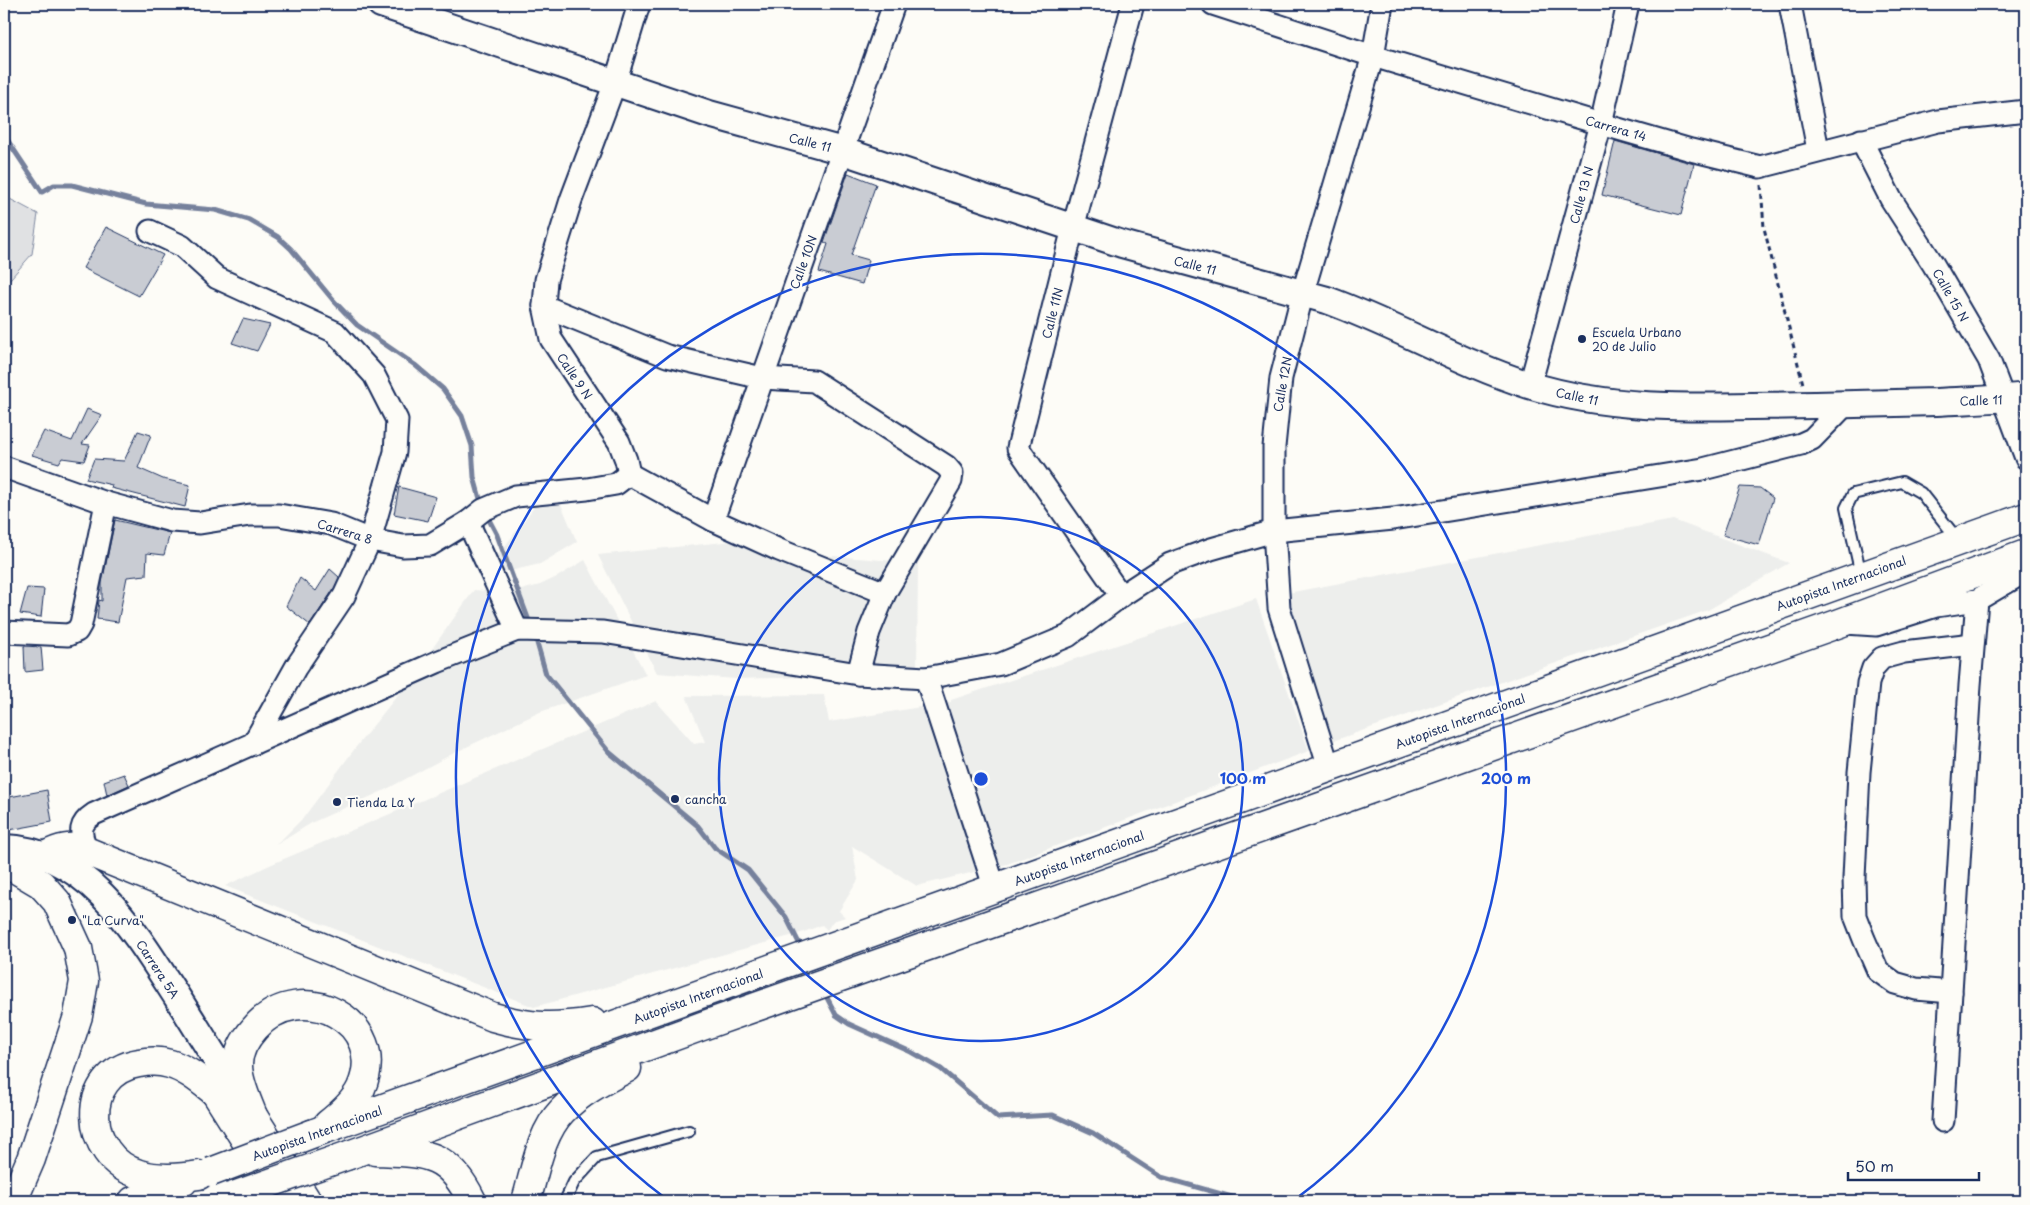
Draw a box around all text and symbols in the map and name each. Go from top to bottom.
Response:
street label: Carrera 14 [1583,111,1649,145]
street label: Calle 11 [787,128,833,156]
street label: Calle 13 N [1565,164,1597,226]
street label: Calle 10N [785,232,821,292]
street label: Calle 11 [1172,251,1218,279]
street label: Calle 15 N [1929,265,1973,325]
street label: Calle 11N [1037,285,1067,341]
place label: Escuela Urbano 20 de Julio [1592,323,1682,355]
marker: Escuela Urbano 20 de Julio [1576,333,1588,345]
street label: Calle 9 N [553,349,597,403]
street label: Calle 12N [1268,355,1296,413]
street label: Calle 11 [1554,383,1600,409]
street label: Calle 11 [1959,390,2003,410]
street label: Carrera 8 [315,514,375,548]
street label: Autopista Internacional [1773,551,1909,615]
street label: Autopista Internacional [1392,689,1528,753]
text: 100 m [1220,766,1266,789]
text: 200 m [1481,766,1531,789]
centre of rings [972,770,990,788]
place label: cancha [685,790,727,808]
place label: Tienda La Y [347,793,415,811]
marker: cancha [669,793,681,805]
marker: Tienda La Y [331,796,343,808]
street label: Autopista Internacional [1011,826,1147,890]
place label: "La Curva" [82,911,144,929]
marker: "La Curva" [66,914,78,926]
street label: Carrera 5A [132,936,184,1002]
street label: Autopista Internacional [630,964,766,1028]
street label: Autopista Internacional [249,1101,385,1165]
scale bar [1848,1150,1979,1182]
text: 50 m [1855,1154,1894,1177]

